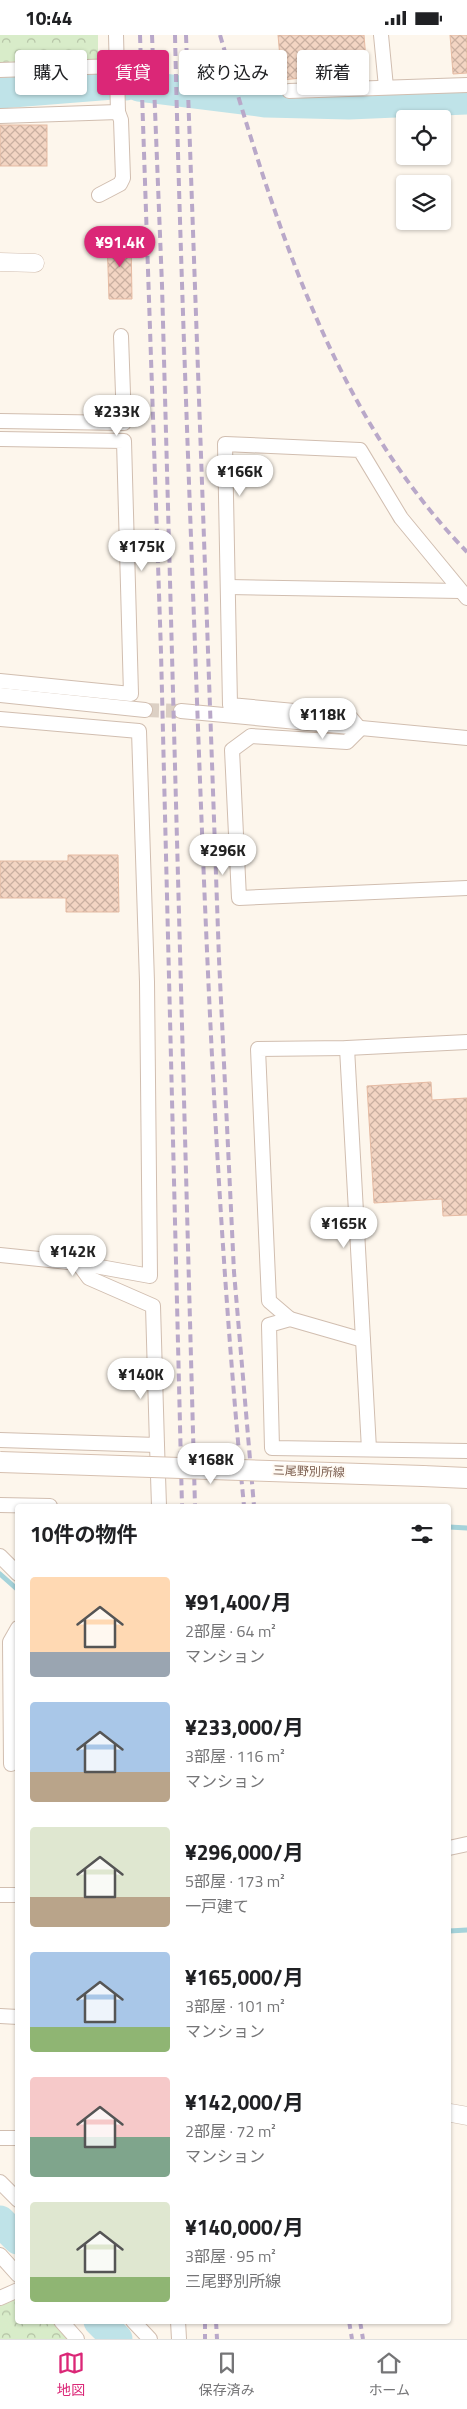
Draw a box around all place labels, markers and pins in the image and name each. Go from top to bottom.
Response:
pin: ¥91.4K [79,225,161,268]
pin: ¥233K [82,395,152,437]
pin: ¥166K [205,455,275,497]
pin: ¥175K [107,529,177,572]
pin: ¥118K [288,697,358,740]
pin: ¥296K [188,833,258,876]
pin: ¥165K [309,1207,379,1249]
pin: ¥142K [38,1235,108,1277]
pin: ¥140K [106,1357,176,1400]
pin: ¥168K [176,1443,246,1485]

